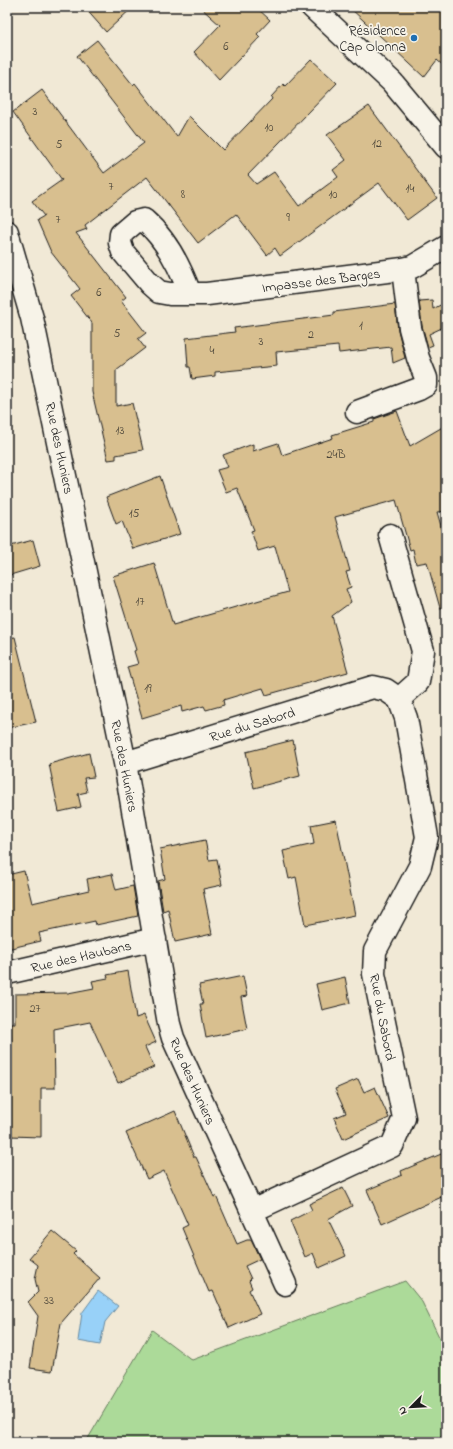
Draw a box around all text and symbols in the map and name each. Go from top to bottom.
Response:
place label: Résidence Cap Olonna [339,21,407,58]
marker: Résidence Cap Olonna [409,33,419,43]
house number: 6 [223,38,229,56]
house number: 3 [33,103,38,121]
house number: 10 [264,119,274,137]
house number: 12 [372,135,382,153]
house number: 5 [56,136,63,154]
house number: 7 [109,178,114,196]
house number: 14 [406,180,414,198]
house number: 8 [181,186,186,204]
house number: 10 [328,186,338,204]
house number: 9 [286,209,290,227]
house number: 7 [56,211,61,229]
street label: Impasse des Barges [261,264,382,300]
house number: 6 [96,284,102,302]
house number: 1 [359,317,363,335]
house number: 5 [114,325,121,343]
house number: 2 [308,326,314,344]
house number: 3 [259,333,264,351]
house number: 4 [210,342,215,360]
street label: Rue des Huniers [39,400,79,496]
house number: 13 [116,422,124,440]
house number: 24B [327,446,345,464]
house number: 15 [129,505,139,523]
house number: 17 [136,593,144,611]
house number: 19 [144,680,152,698]
street label: Rue du Sabord [207,702,298,748]
street label: Rue des Huniers [104,718,143,814]
street label: Rue des Haubans [29,936,134,979]
street label: Rue du Sabord [363,972,400,1063]
house number: 27 [30,1000,41,1018]
street label: Rue des Huniers [163,1035,220,1129]
house number: 33 [44,1292,54,1310]
north arrow [391,1387,431,1427]
text: N [394,1404,412,1417]

